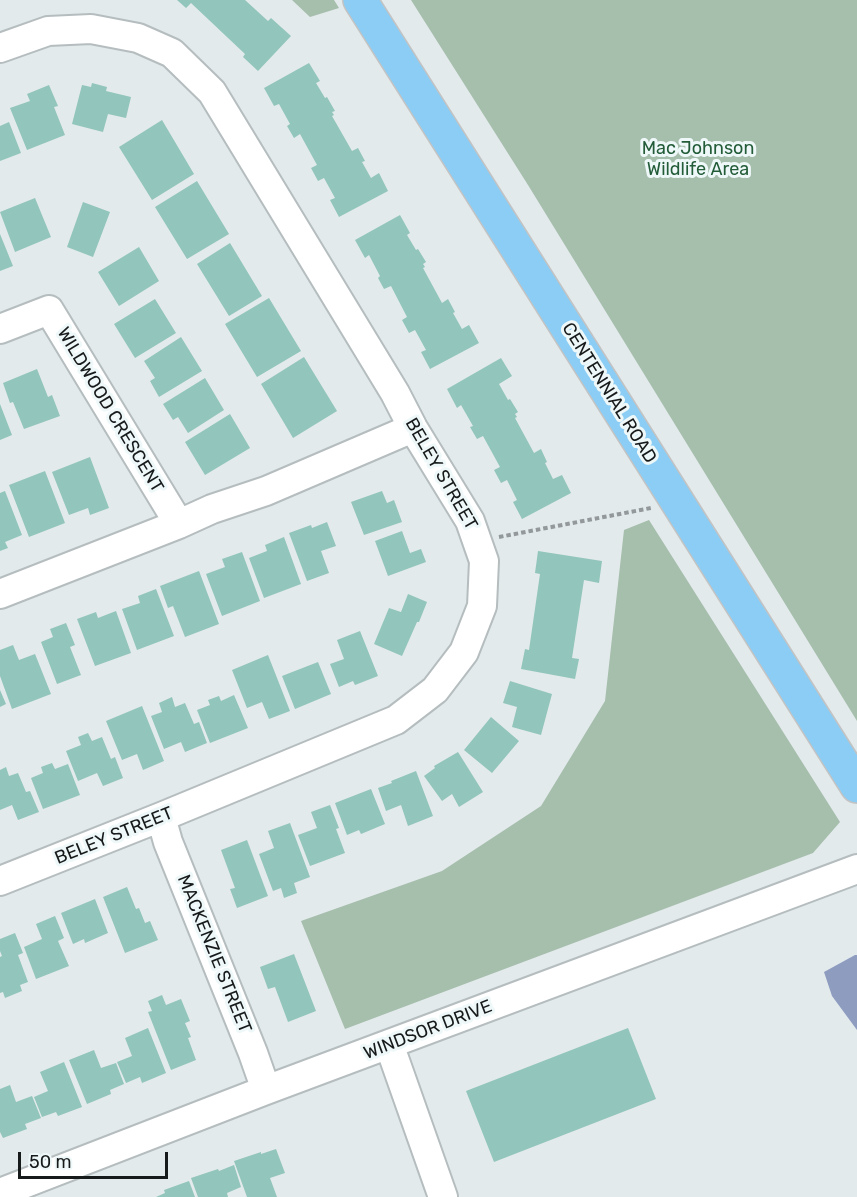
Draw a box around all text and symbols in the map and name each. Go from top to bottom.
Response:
park label: Mac Johnson Wildlife Area [642,138,754,180]
street label: CENTENNIAL ROAD [557,319,661,467]
street label: WILDWOOD CRESCENT [52,323,168,497]
street label: BELEY STREET [400,414,482,534]
street label: BELEY STREET [52,802,176,870]
street label: MACKENZIE STREET [172,872,256,1036]
street label: WINDSOR DRIVE [361,996,495,1064]
scale bar [21,1140,171,1178]
text: 50 m [29,1151,72,1173]

